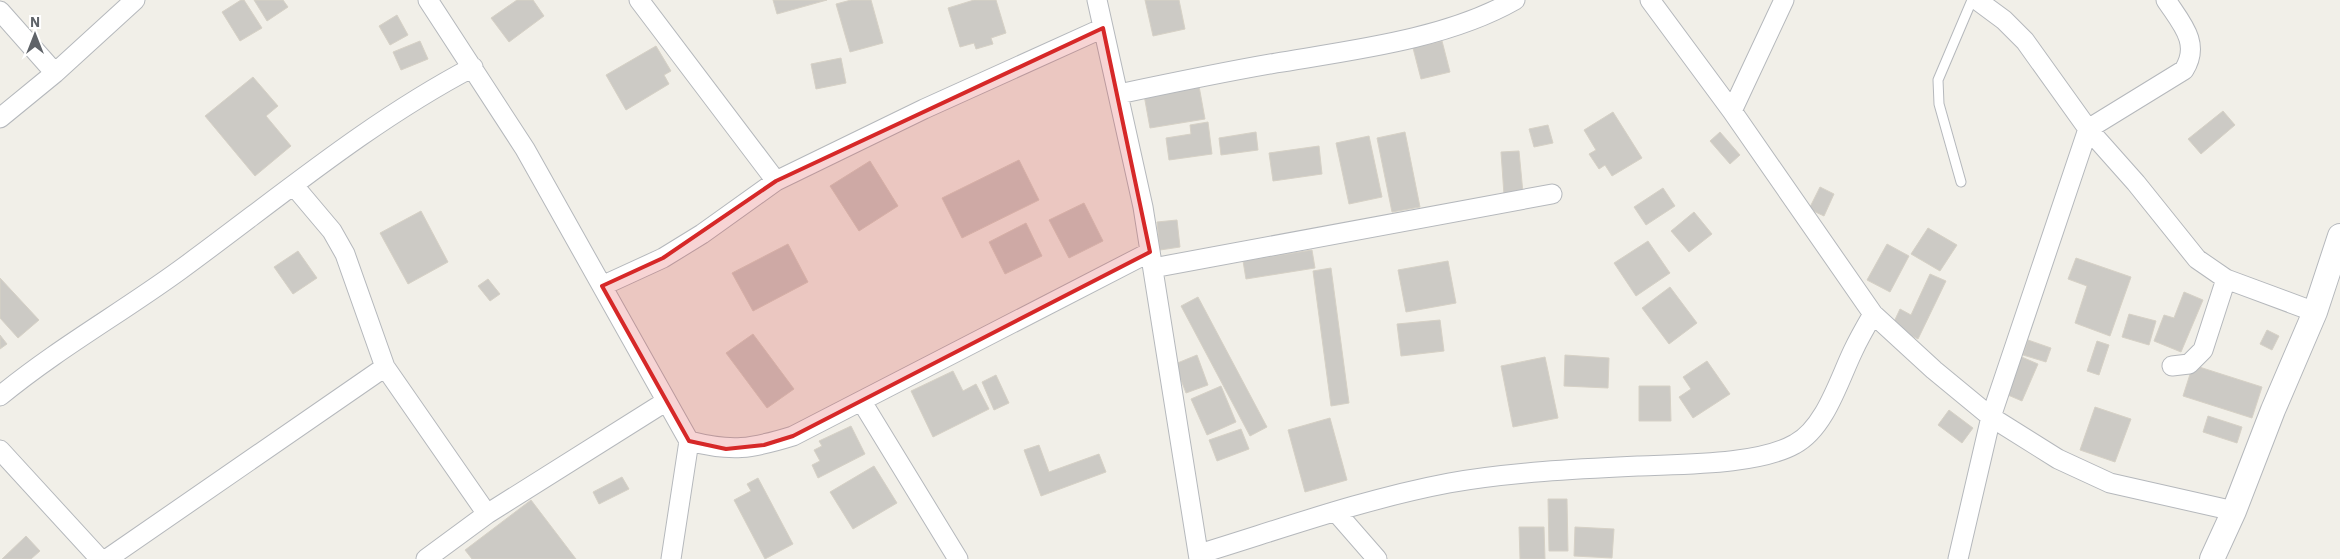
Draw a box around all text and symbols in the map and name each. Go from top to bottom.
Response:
north arrow [10,10,60,60]
text: N [30,13,40,31]

